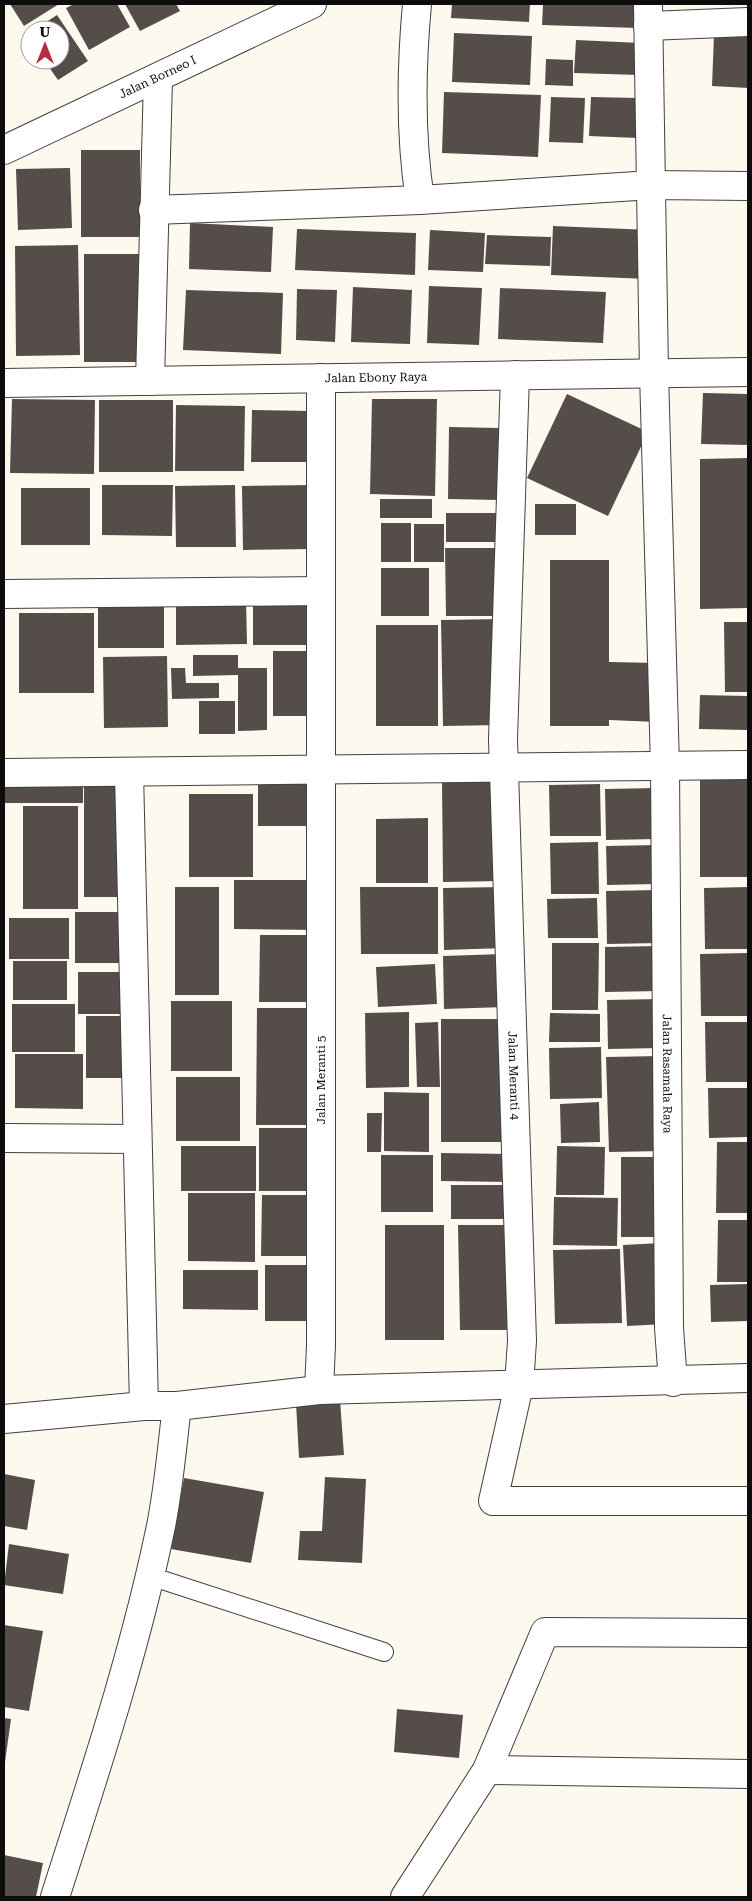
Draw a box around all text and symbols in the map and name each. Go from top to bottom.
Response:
north arrow [20,20,70,70]
text: U [40,24,51,40]
street label: Jalan Borneo I [117,53,198,101]
street label: Jalan Ebony Raya [325,370,428,385]
street label: Jalan Rasamala Raya [660,1014,675,1134]
street label: Jalan Meranti 4 [505,1031,522,1121]
street label: Jalan Meranti 5 [314,1035,328,1125]

